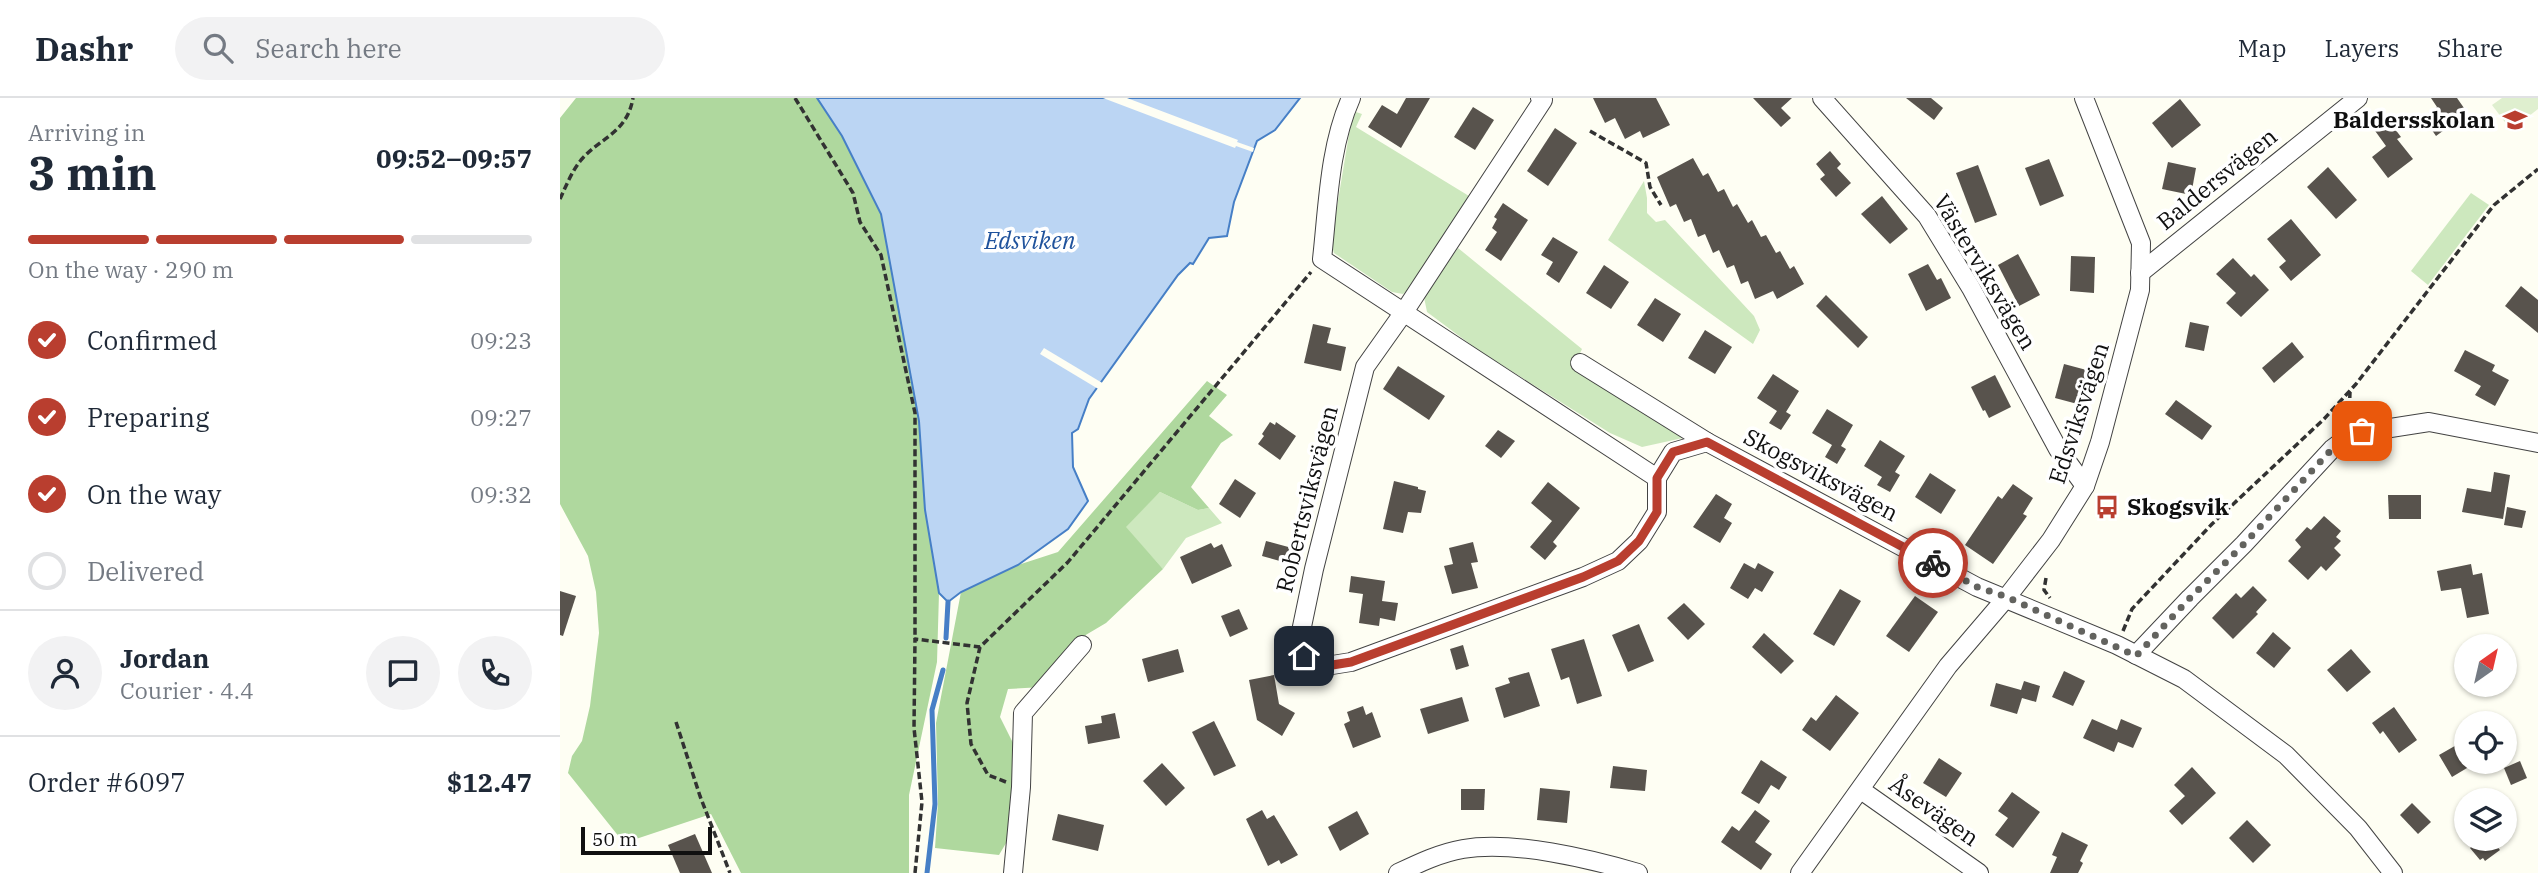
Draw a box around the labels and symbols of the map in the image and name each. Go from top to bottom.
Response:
place label: Baldersskolan [2333,104,2495,134]
school or university icon: Baldersskolan [2501,106,2529,134]
street label: Baldersvägen [2150,121,2283,236]
street label: Västerviksvägen [1928,188,2044,355]
water label: Edsviken [983,224,1076,256]
street label: Edsviksvägen [2041,338,2115,487]
pin [2332,401,2392,461]
street label: Robertsviksvägen [1268,402,1344,595]
street label: Skogsviksvägen [1739,421,1904,527]
place label: Skogsvik [2127,491,2229,521]
bus stop icon: Skogsvik [2093,493,2121,521]
courier [1898,528,1968,598]
pin [1274,626,1334,686]
north arrow [2454,634,2516,696]
street label: Åsevägen [1884,768,1985,852]
scale bar [581,824,712,856]

